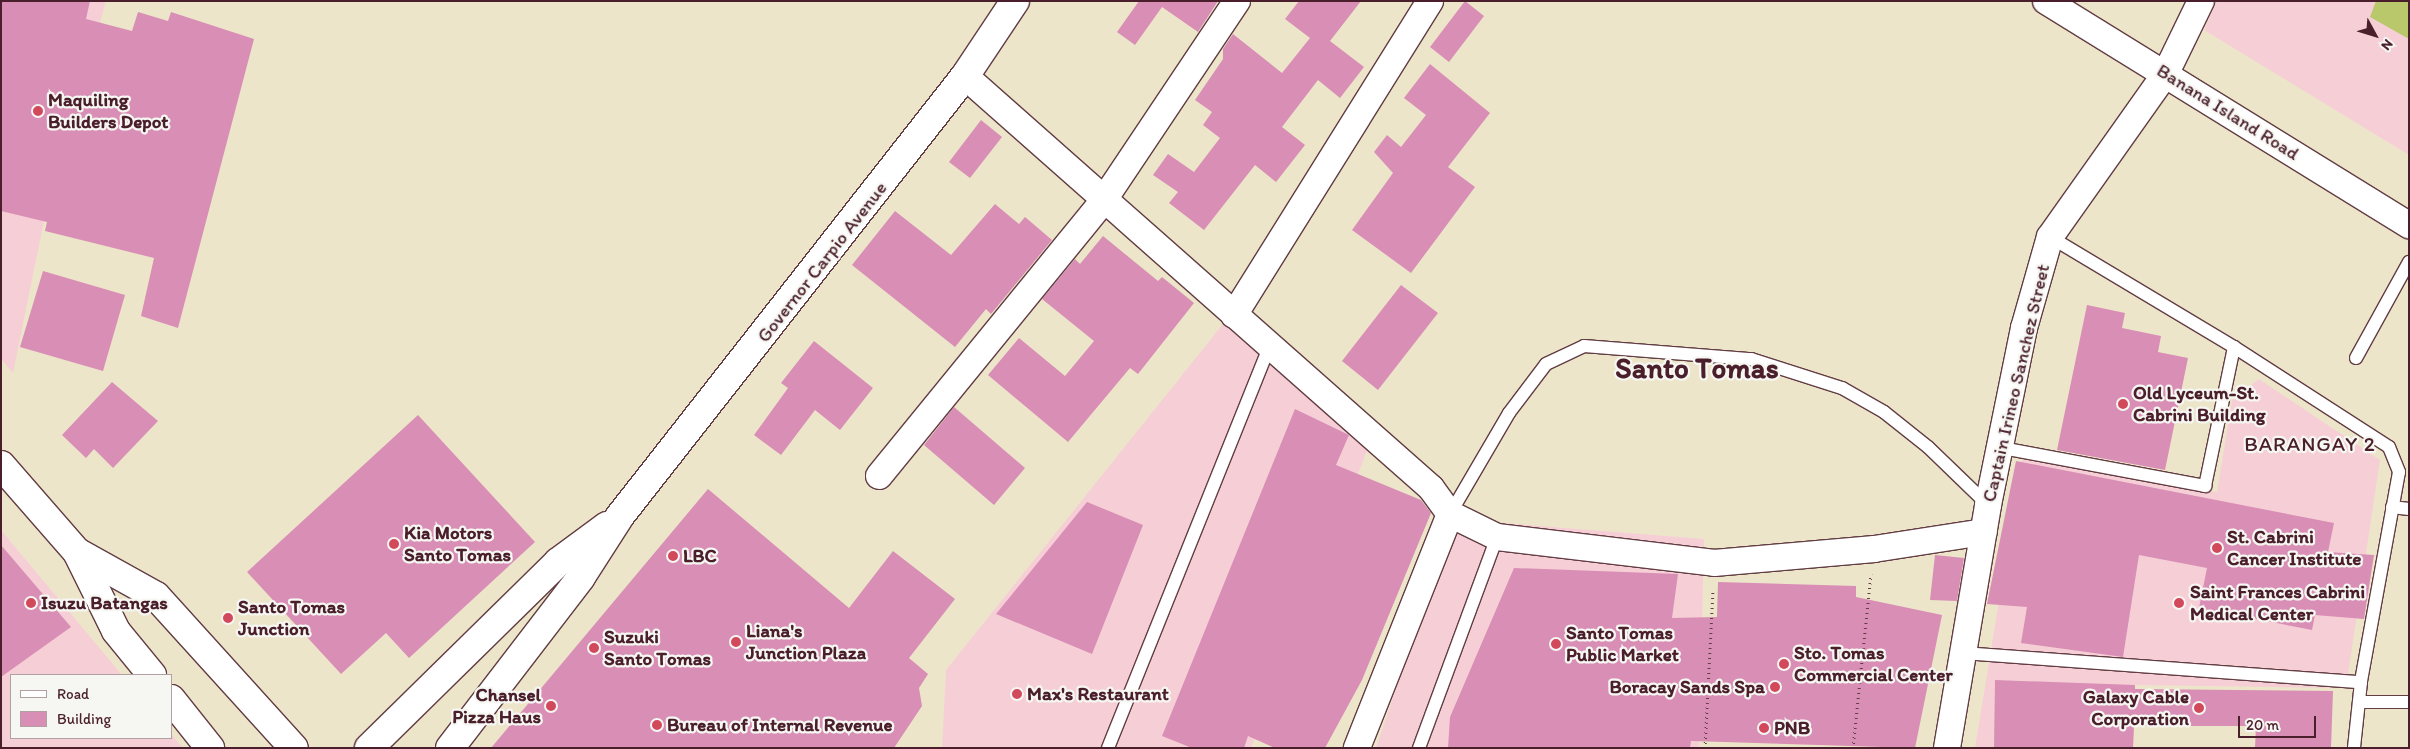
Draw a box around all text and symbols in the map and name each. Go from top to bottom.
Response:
north arrow [2350,10,2400,60]
text: N [2377,36,2397,54]
street label: Banana Island Road [2153,59,2303,165]
place label: Maquiling Builders Depot [48,89,169,133]
marker: Maquiling Builders Depot [32,105,44,117]
street label: Governor Carpio Avenue [752,177,892,347]
street label: Captain Irineo Sanchez Street [1978,262,2054,504]
district label: Santo Tomas [1617,351,1777,385]
place label: Old Lyceum-St. Cabrini Building [2133,382,2265,426]
marker: Old Lyceum-St. Cabrini Building [2117,398,2129,410]
district label: BARANGAY 2 [2242,431,2378,457]
place label: Kia Motors Santo Tomas [404,522,509,566]
place label: St. Cabrini Cancer Institute [2227,526,2361,570]
marker: Kia Motors Santo Tomas [388,538,400,550]
marker: St. Cabrini Cancer Institute [2211,542,2223,554]
place label: LBC [683,545,717,567]
marker: LBC [667,550,679,562]
place label: Saint Frances Cabrini Medical Center [2190,581,2365,625]
place label: Isuzu Batangas [41,592,167,614]
place label: Santo Tomas Junction [238,596,343,640]
marker: Saint Frances Cabrini Medical Center [2172,596,2186,610]
marker: Isuzu Batangas [25,597,37,609]
marker: Santo Tomas Junction [222,612,234,624]
place label: Liana's Junction Plaza [746,620,866,664]
place label: Santo Tomas Public Market [1566,622,1679,666]
place label: Suzuki Santo Tomas [604,626,709,670]
marker: Liana's Junction Plaza [730,636,742,648]
marker: Santo Tomas Public Market [1550,638,1562,650]
marker: Suzuki Santo Tomas [588,642,600,654]
place label: Sto. Tomas Commercial Center [1794,642,1953,686]
marker: Sto. Tomas Commercial Center [1778,658,1790,670]
legend [10,674,172,739]
place label: Boracay Sands Spa [1609,676,1765,698]
marker: Boracay Sands Spa [1769,681,1781,693]
place label: Max's Restaurant [1027,683,1169,705]
place label: Chansel Pizza Haus [452,684,541,728]
text: Road [57,685,89,703]
place label: Galaxy Cable Corporation [2083,686,2189,730]
marker: Max's Restaurant [1011,688,1023,700]
marker: Chansel Pizza Haus [545,700,557,712]
marker: Galaxy Cable Corporation [2193,702,2205,714]
scale bar [2240,706,2318,738]
text: Building [57,710,111,728]
place label: Bureau of Internal Revenue [667,714,891,736]
text: 20 m [2246,716,2279,734]
place label: PNB [1774,717,1810,739]
marker: Bureau of Internal Revenue [651,719,663,731]
marker: PNB [1758,722,1770,734]

